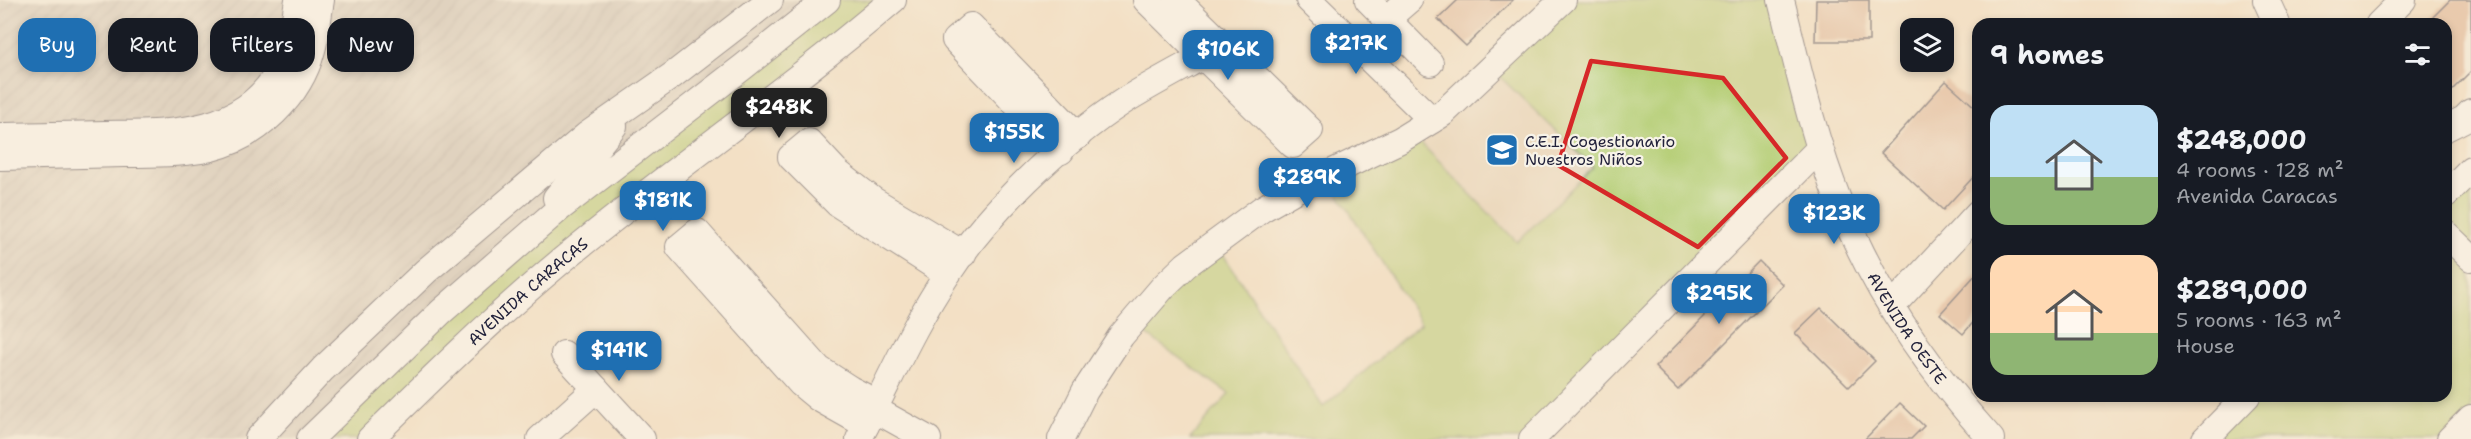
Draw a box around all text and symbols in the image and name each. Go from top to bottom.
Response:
chip: Buy [18,18,96,72]
chip: Rent [108,18,198,72]
chip: Filters [210,18,315,72]
chip: New [327,18,414,72]
map controls [1900,18,1954,72]
button: layers [1900,18,1954,72]
pin: $217K [1314,24,1398,75]
pin: $106K [1186,30,1270,81]
text: $217K [1325,30,1387,56]
text: $106K [1196,36,1260,62]
text: 9 homes [1990,37,2104,72]
icon: filters [2401,38,2434,71]
pin: $248K [737,88,821,139]
text: $248K [745,94,813,120]
pin: $155K [972,113,1056,164]
text: $155K [984,119,1044,145]
text: $248,000 [2176,122,2307,157]
icon: home [2038,129,2110,201]
place label: C.E.I. Cogestionario Nuestros Niños [1525,131,1675,170]
school or university icon: C.E.I. Cogestionario Nuestros Niños [1484,132,1520,168]
text: 4 rooms · 128 m² [2176,157,2344,183]
pin: $289K [1265,158,1349,209]
text: $289K [1273,164,1341,190]
pin: $181K [621,181,705,232]
text: Avenida Caracas [2176,183,2338,209]
text: $181K [634,187,692,213]
pin: $123K [1792,194,1876,245]
text: $123K [1803,200,1865,226]
street label: AVENIDA CARACAS [463,233,592,350]
street label: AVENIDA OESTE [1863,269,1951,388]
text: $289,000 [2176,272,2308,307]
pin: $295K [1677,274,1761,325]
icon: home [2038,279,2110,351]
text: $295K [1686,280,1752,306]
text: 5 rooms · 163 m² [2176,307,2342,333]
pin: $141K [577,331,661,382]
text: House [2176,333,2235,359]
text: $141K [590,337,648,363]

